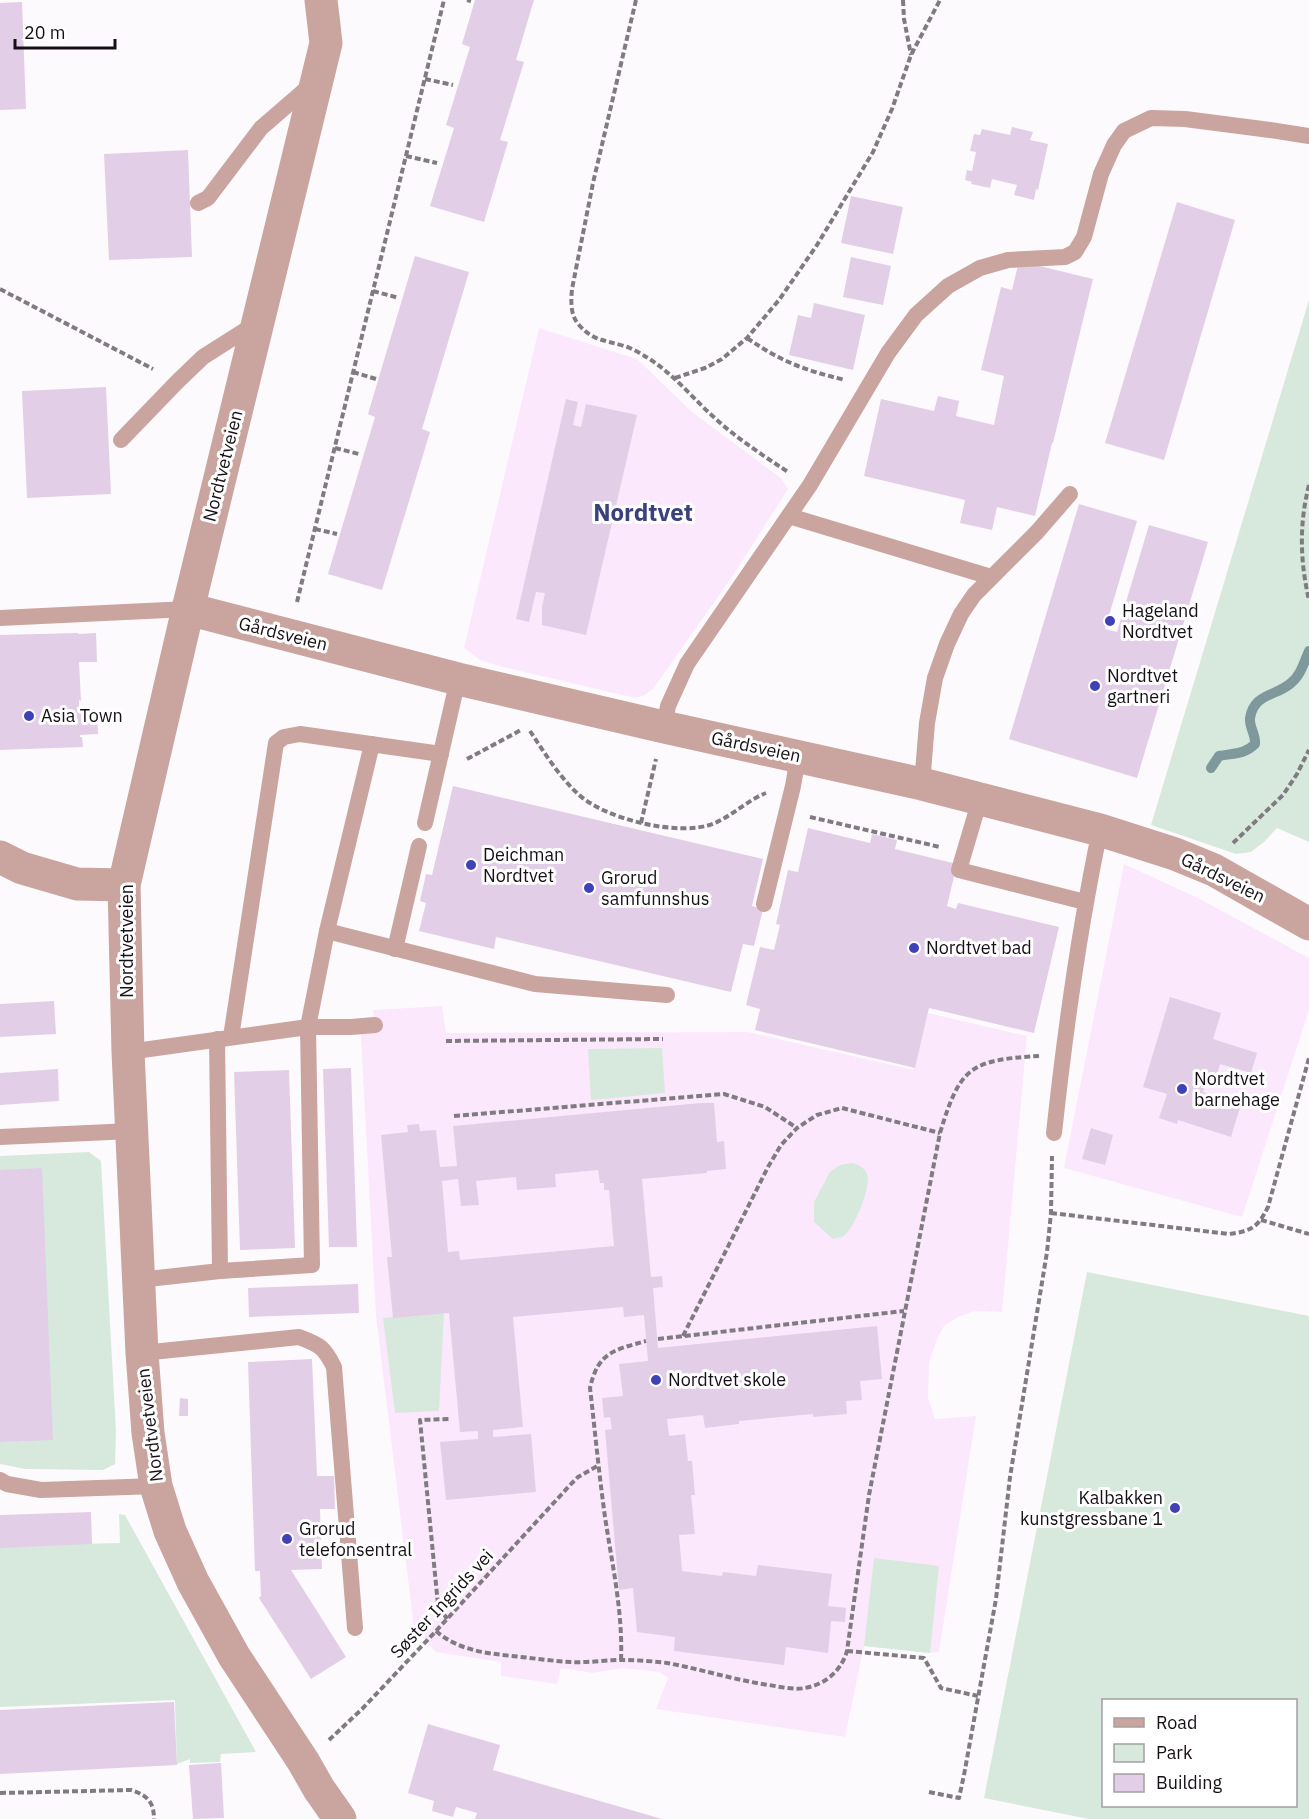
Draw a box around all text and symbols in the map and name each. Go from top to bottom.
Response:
scale bar [15,12,116,50]
text: 20 m [24,21,66,44]
street label: Nordtvetveien [198,408,247,524]
district label: Nordtvet [593,496,693,528]
place label: Hageland Nordtvet [1122,599,1199,643]
street label: Gårdsveien [236,611,330,656]
marker: Hageland Nordtvet [1103,614,1117,628]
place label: Nordtvet gartneri [1107,664,1178,708]
marker: Nordtvet gartneri [1088,679,1102,693]
place label: Asia Town [41,704,123,727]
marker: Asia Town [22,709,36,723]
street label: Gårdsveien [709,726,803,767]
place label: Deichman Nordtvet [483,843,564,887]
street label: Gårdsveien [1177,847,1269,908]
marker: Deichman Nordtvet [464,858,478,872]
place label: Grorud samfunnshus [601,866,710,910]
marker: Grorud samfunnshus [582,881,596,895]
street label: Nordtvetveien [115,884,138,998]
place label: Nordtvet bad [926,936,1032,959]
marker: Nordtvet bad [907,941,921,955]
place label: Nordtvet barnehage [1194,1067,1280,1111]
marker: Nordtvet barnehage [1175,1082,1189,1096]
street label: Nordtvetveien [131,1367,168,1483]
place label: Nordtvet skole [668,1368,786,1391]
marker: Nordtvet skole [649,1373,663,1387]
place label: Kalbakken kunstgressbane 1 [1020,1486,1163,1530]
marker: Kalbakken kunstgressbane 1 [1168,1501,1182,1515]
place label: Grorud telefonsentral [299,1517,412,1561]
marker: Grorud telefonsentral [280,1532,294,1546]
street label: Søster Ingrids vei [385,1544,498,1663]
legend [1102,1699,1297,1807]
text: Road [1156,1711,1197,1734]
text: Park [1156,1741,1193,1764]
text: Building [1156,1771,1223,1794]

